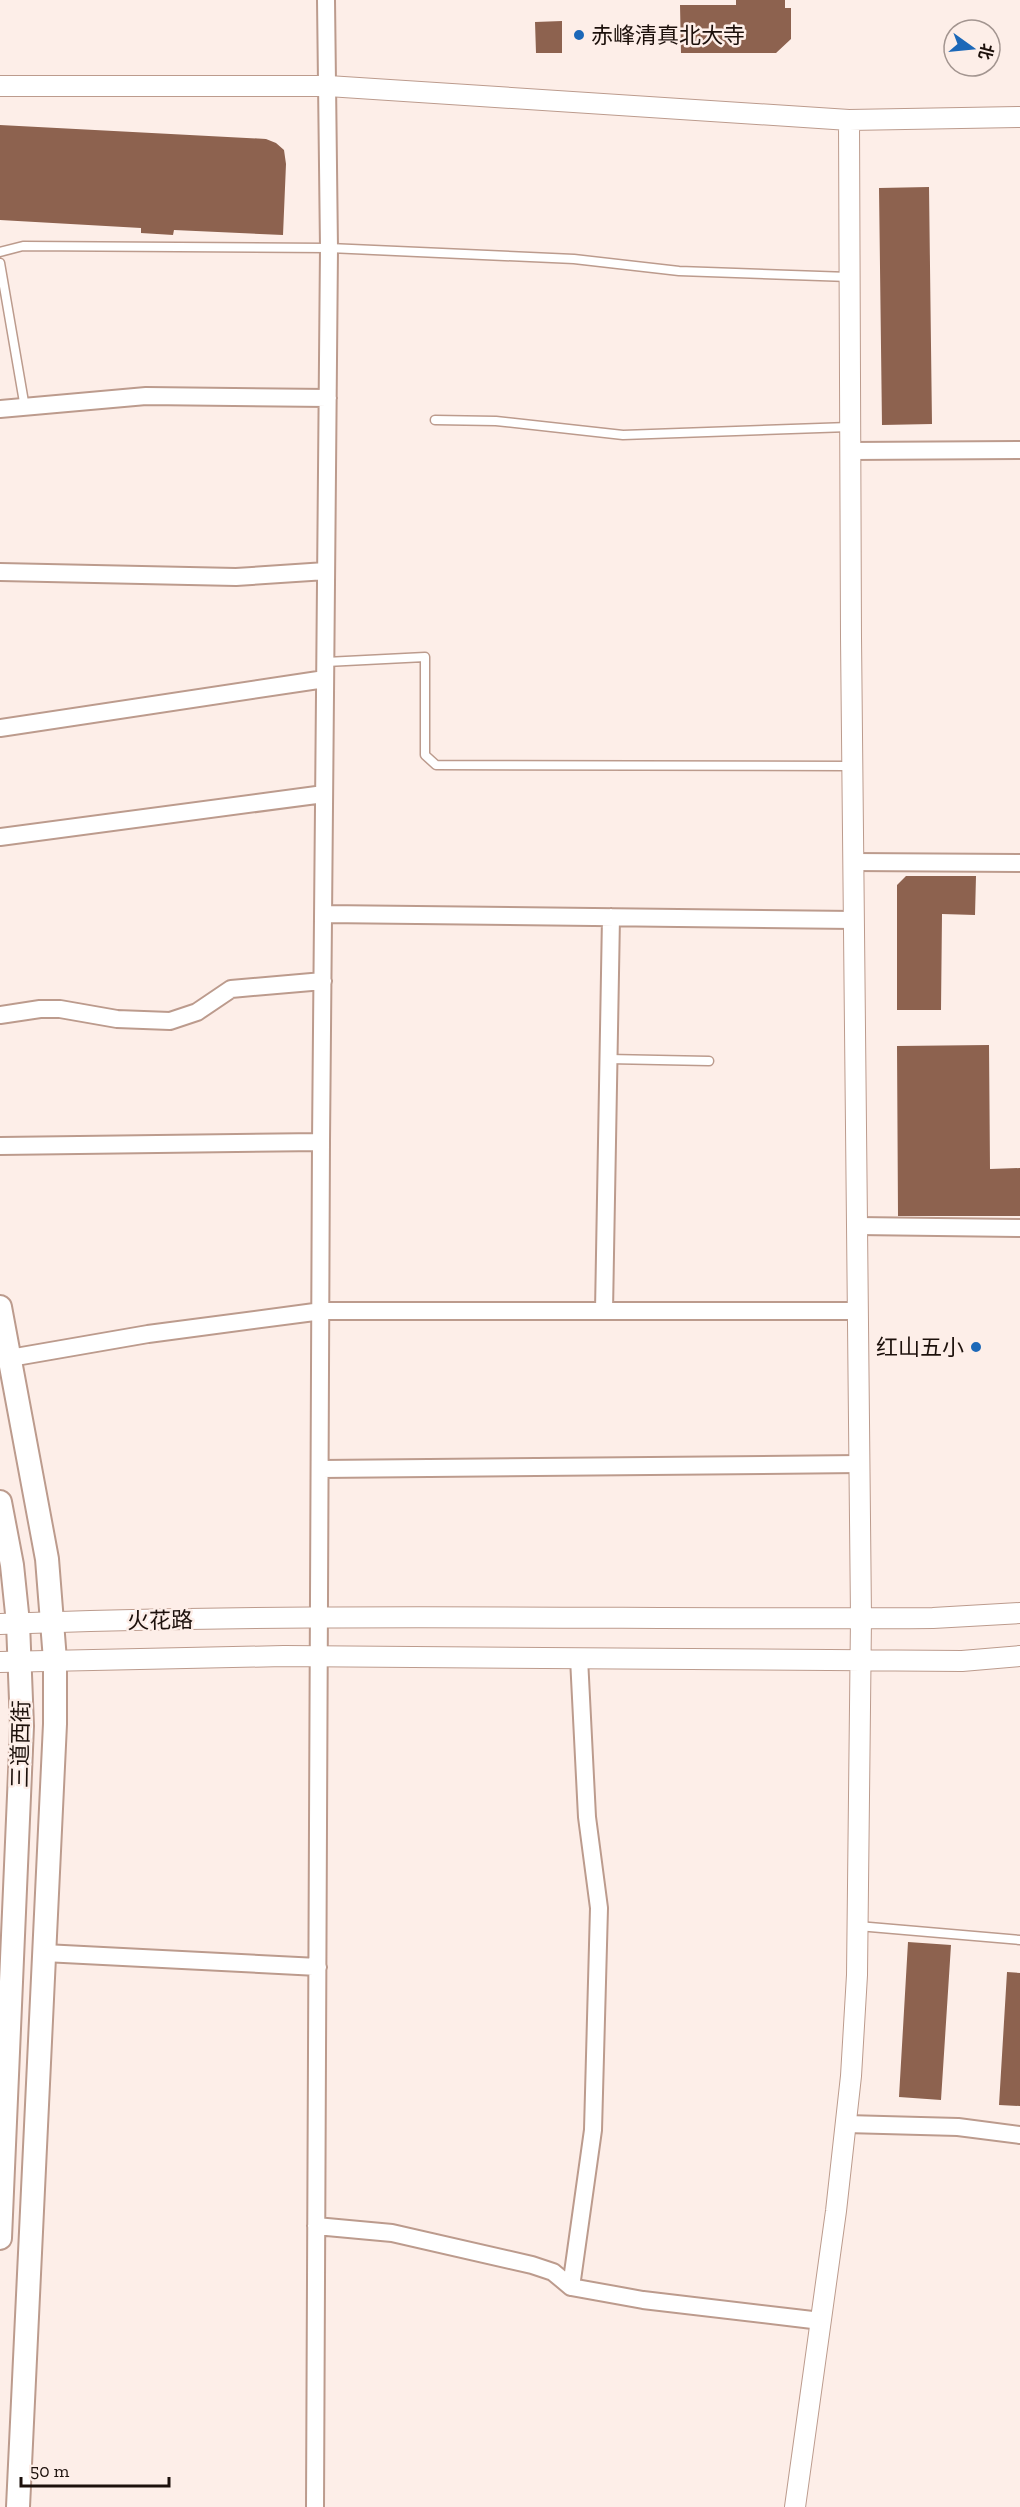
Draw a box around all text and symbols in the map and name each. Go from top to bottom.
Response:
north arrow [942,18,1002,78]
place label: 赤峰清真北大寺 [591,22,745,49]
marker: 赤峰清真北大寺 [572,28,586,42]
text: 北 [975,42,997,62]
place label: 红山五小 [876,1334,964,1361]
marker: 红山五小 [969,1340,983,1354]
street label: 火花路 [127,1606,193,1635]
street label: 三道西街 [6,1700,35,1788]
scale bar [21,2450,170,2488]
text: 50 m [30,2460,70,2482]

